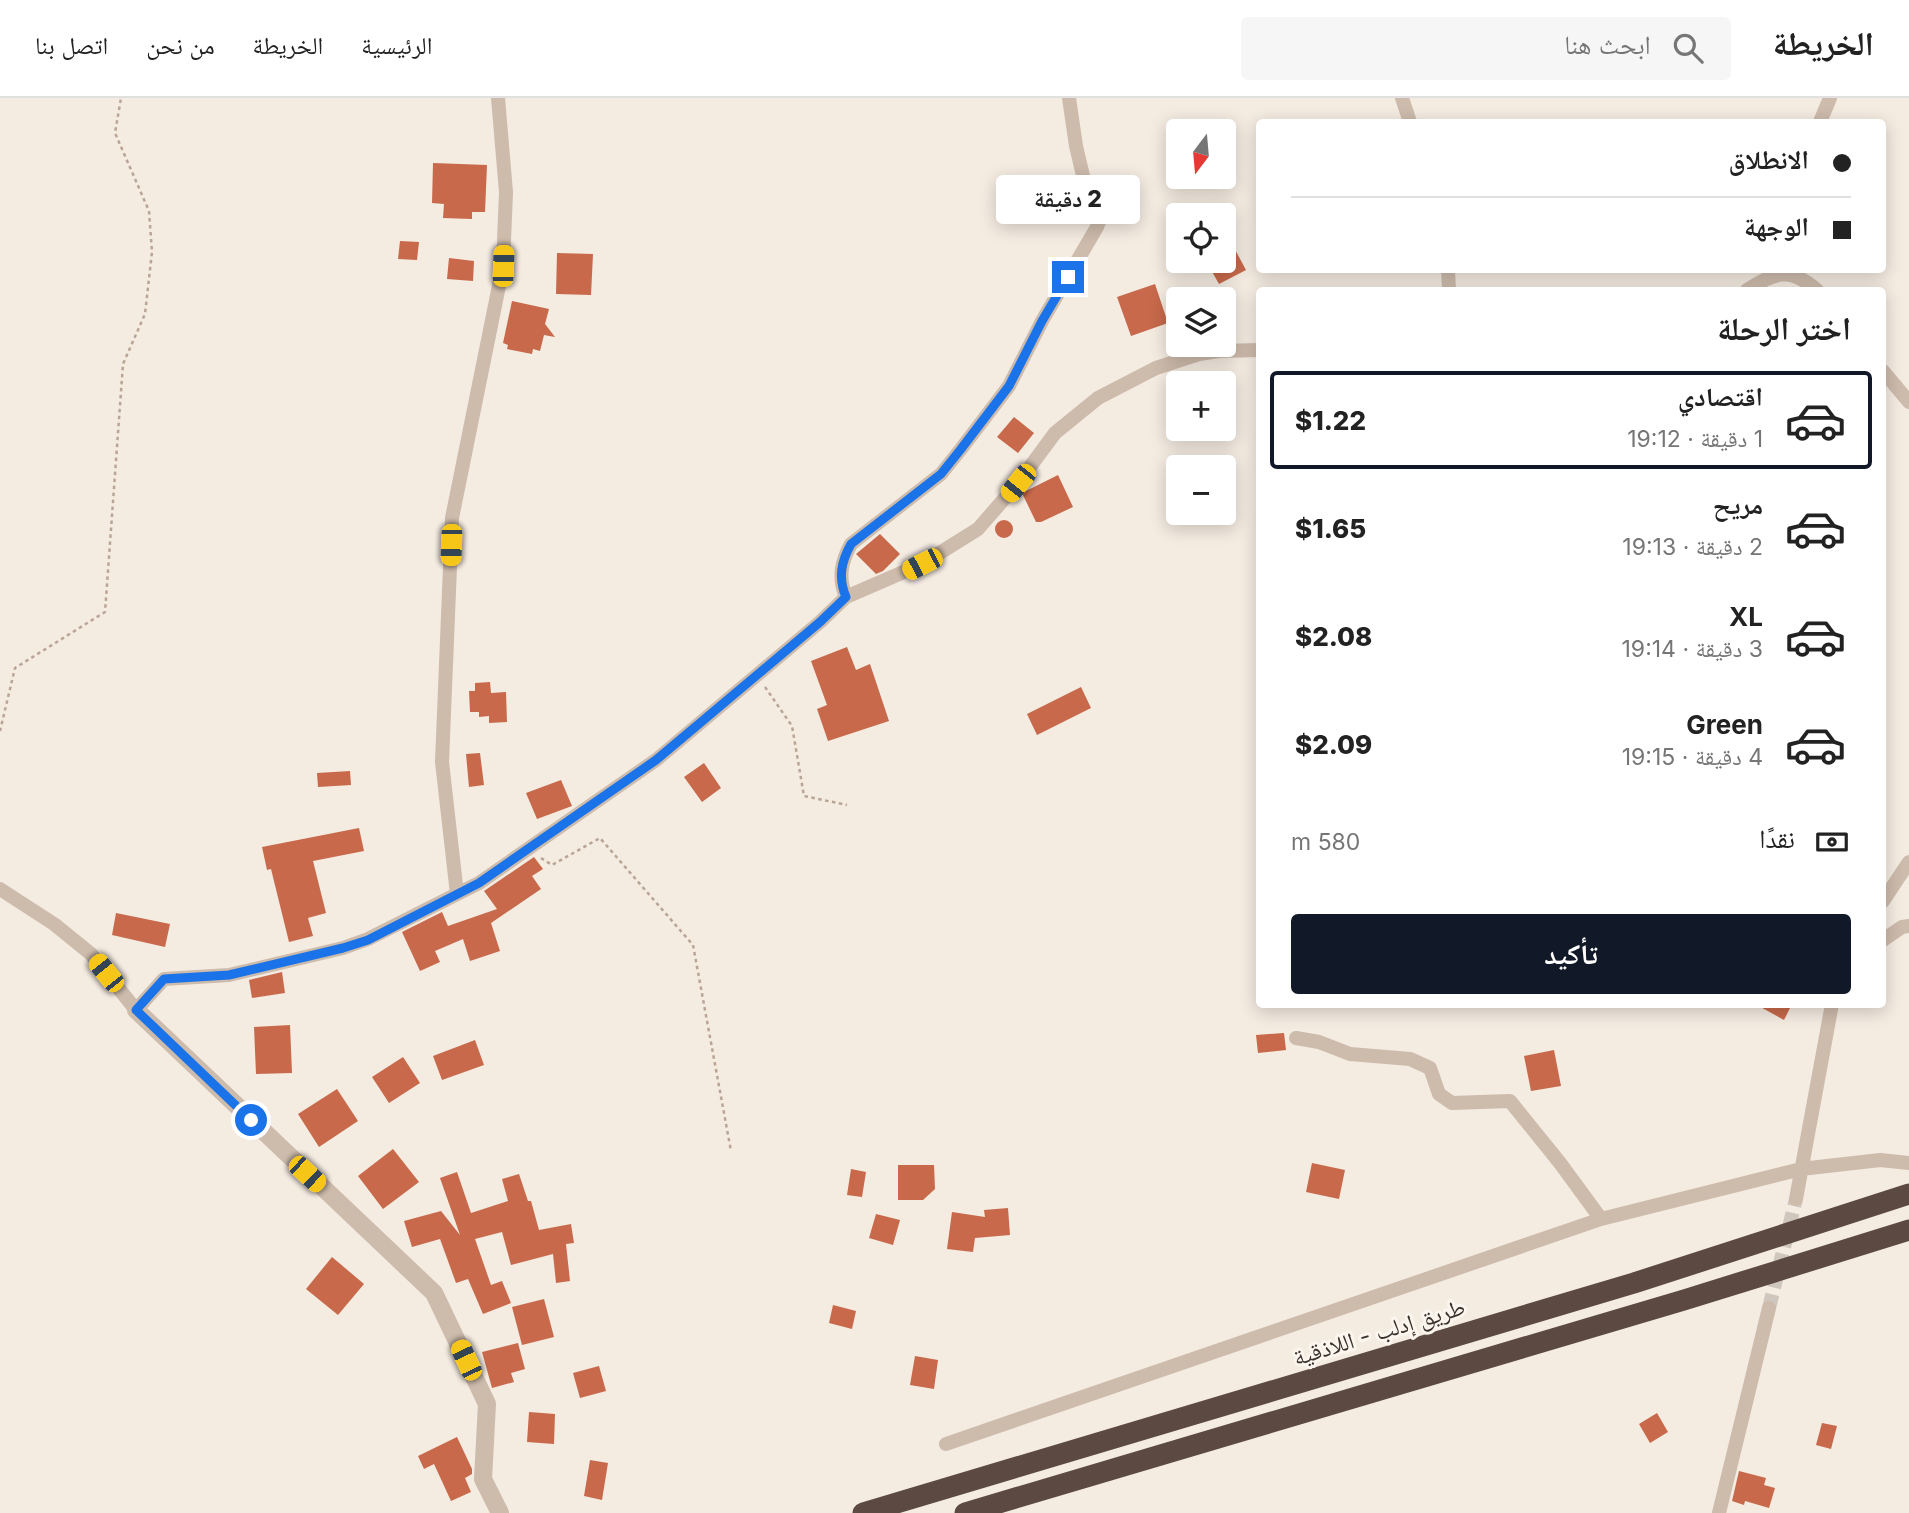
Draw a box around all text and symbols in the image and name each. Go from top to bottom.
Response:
search box [1241,17,1731,80]
text: الخريطة [1773,23,1874,63]
text: ابحث هنا [1564,29,1651,60]
icon: search [1669,29,1707,67]
text: اتصل بنا [35,31,108,60]
text: من نحن [146,31,215,60]
text: الخريطة [253,31,323,60]
text: الرئيسية [361,31,432,60]
north arrow [1166,119,1236,189]
map controls [1166,119,1236,525]
text: الانطلاق [1729,144,1809,175]
callout: 2 دقيقة [996,176,1140,225]
text: 2 دقيقة [1034,185,1102,213]
button: locate [1166,203,1236,273]
text: الوجهة [1744,211,1809,242]
car [492,245,515,287]
route end [1052,261,1084,293]
button: layers [1166,287,1236,357]
text: اختر الرحلة [1717,309,1851,348]
button: + [1166,371,1236,441]
text: اقتصادي [1678,381,1763,412]
icon: car [1784,389,1847,452]
text: $1.22 [1295,405,1366,436]
text: 1 دقيقة · 19:12 [1627,425,1763,453]
button: − [1166,455,1236,525]
car [997,460,1040,506]
text: مريح [1713,489,1763,520]
icon: car [1784,497,1847,560]
text: $1.65 [1295,513,1366,544]
car [440,524,463,566]
text: 2 دقيقة · 19:13 [1622,533,1763,561]
car [899,545,946,583]
text: XL [1729,601,1763,632]
icon: car [1784,605,1847,668]
text: $2.08 [1295,621,1372,652]
text: 3 دقيقة · 19:14 [1622,635,1763,663]
text: Green [1686,709,1763,740]
icon: car [1784,713,1847,776]
text: $2.09 [1295,729,1372,760]
text: 4 دقيقة · 19:15 [1622,743,1763,771]
text: نقدًا [1759,823,1795,854]
icon: cash [1813,823,1851,861]
text: 580 m [1291,828,1360,856]
button: تأكيد [1291,914,1851,994]
car [85,950,128,996]
route start [235,1104,267,1136]
car [285,1152,330,1196]
street label: طريق إدلب - اللاذقية [1290,1293,1469,1372]
car [448,1337,485,1383]

